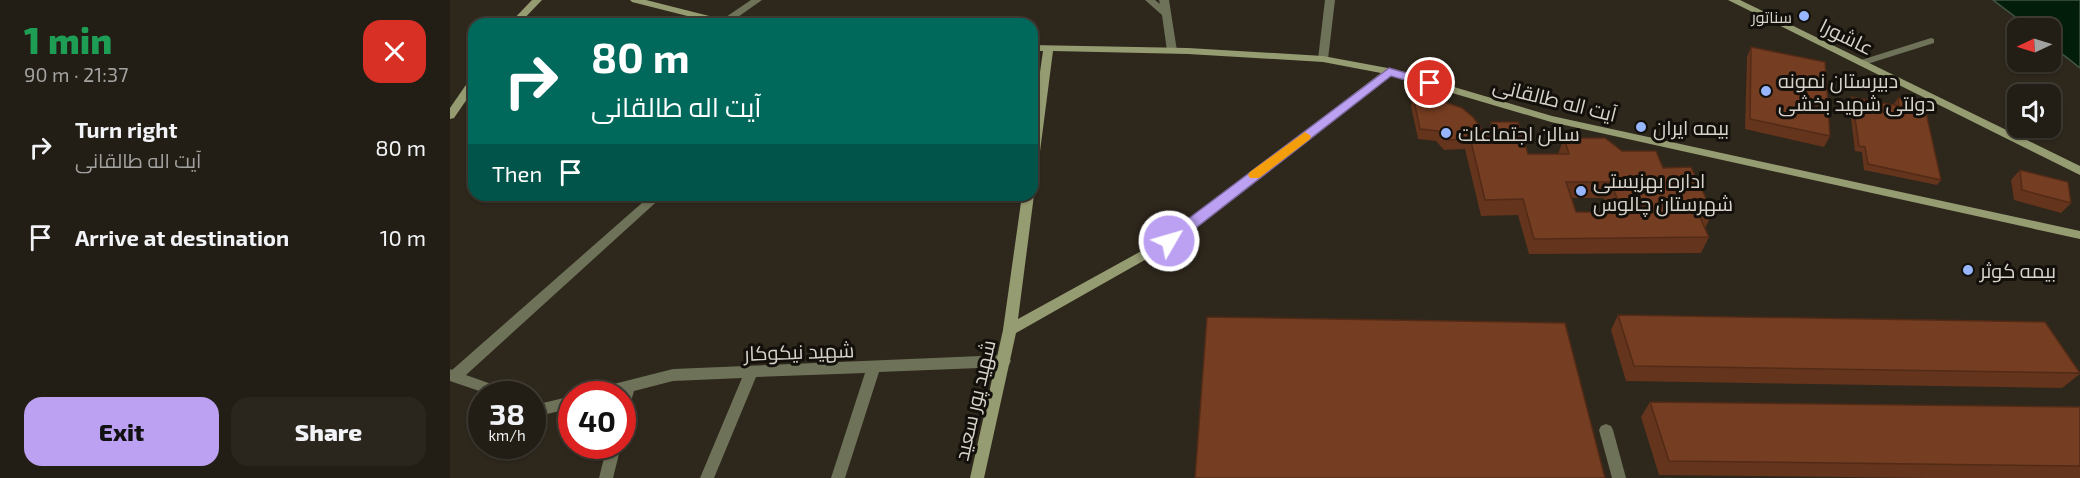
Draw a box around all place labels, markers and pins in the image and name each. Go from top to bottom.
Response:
place label: سناتور [1751,7,1792,27]
marker: سناتور [1797,9,1811,23]
pin [1404,57,1455,108]
place label: دبیرستان نمونه دولتی شهید بخشی [1778,68,1935,117]
marker: دبیرستان نمونه دولتی شهید بخشی [1759,84,1773,98]
place label: بیمه ایران [1653,115,1729,141]
marker: بیمه ایران [1634,120,1648,134]
place label: سالن اجتماعات [1458,121,1580,147]
marker: سالن اجتماعات [1439,126,1453,140]
place label: اداره بهزیستی شهرستان چالوس [1593,168,1733,217]
marker: اداره بهزیستی شهرستان چالوس [1574,184,1588,198]
place label: بیمه کوثر [1979,258,2056,283]
marker: بیمه کوثر [1961,263,1975,277]

